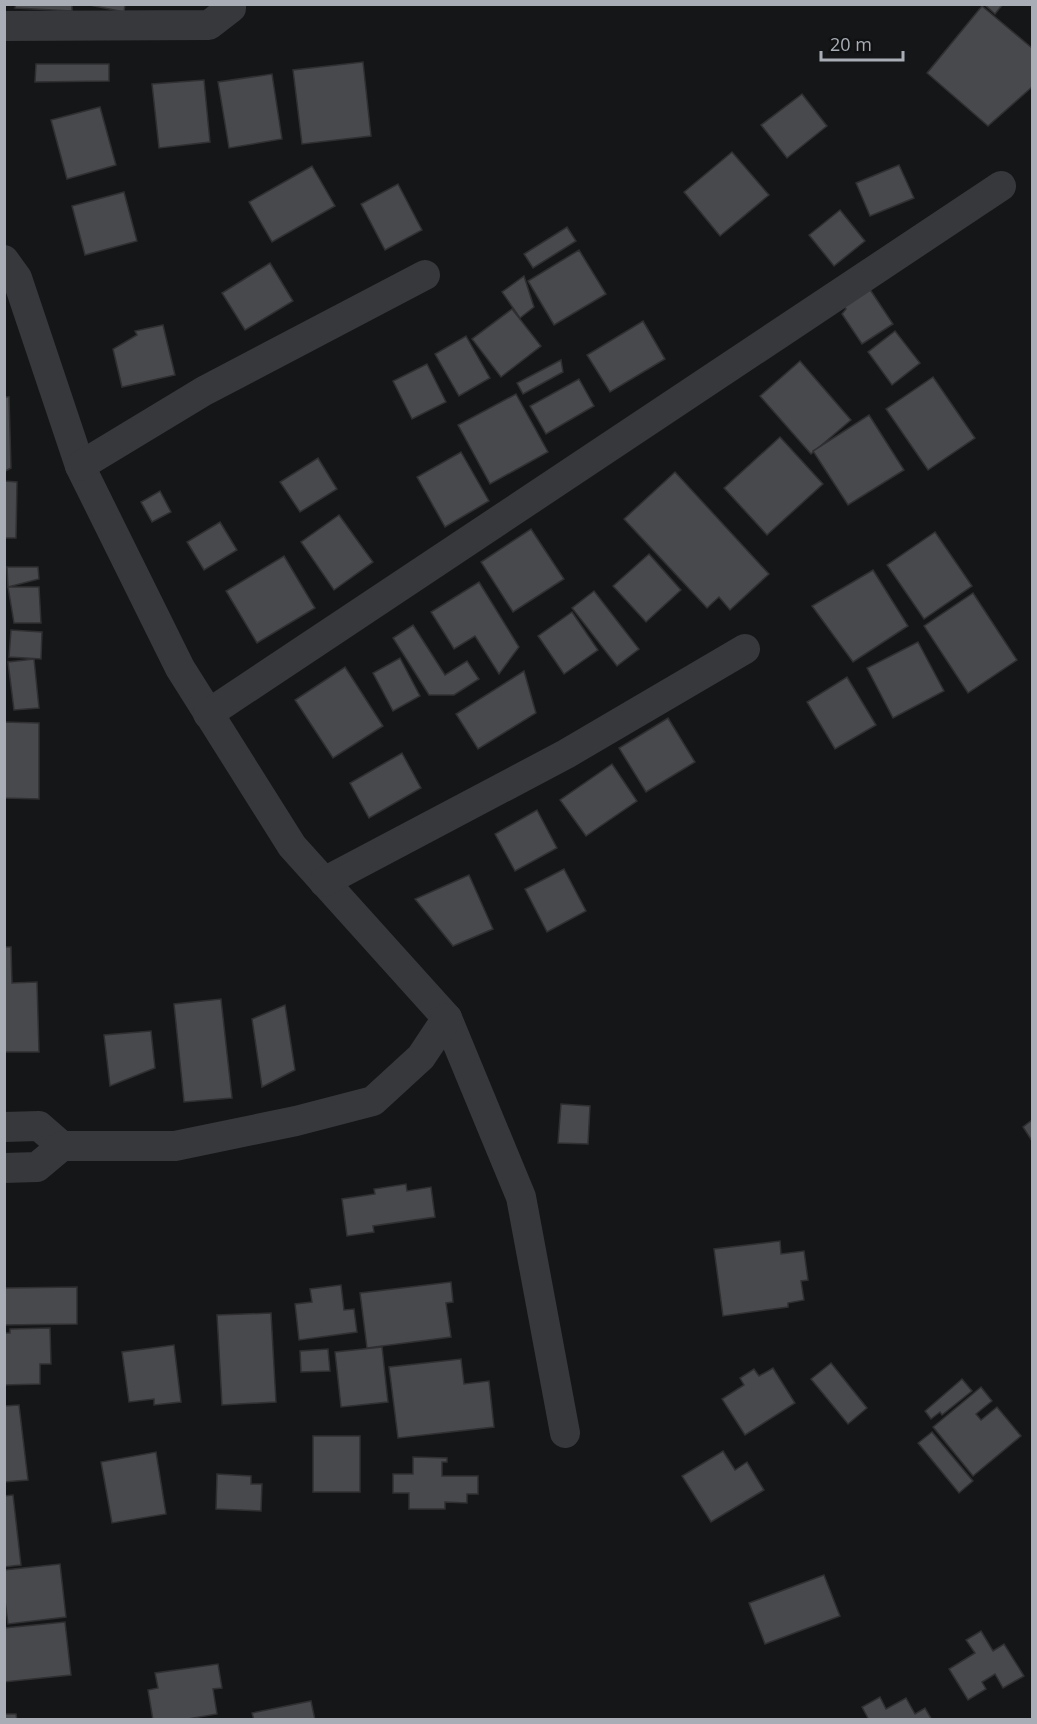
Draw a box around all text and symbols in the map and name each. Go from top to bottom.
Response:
scale bar [821,24,904,62]
text: 20 m [830,32,872,56]

